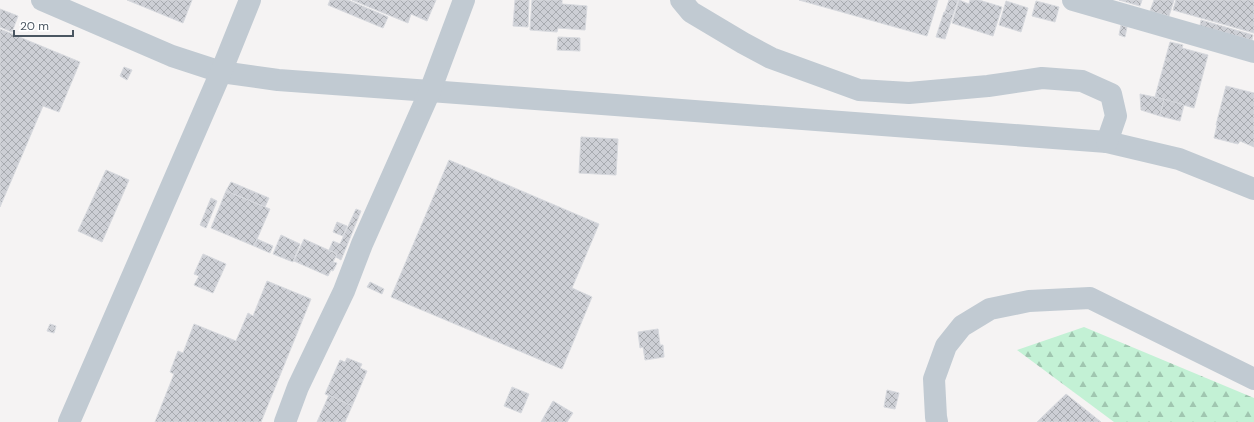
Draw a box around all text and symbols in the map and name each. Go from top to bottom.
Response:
scale bar [14,12,73,38]
text: 20 m [20,18,49,34]

